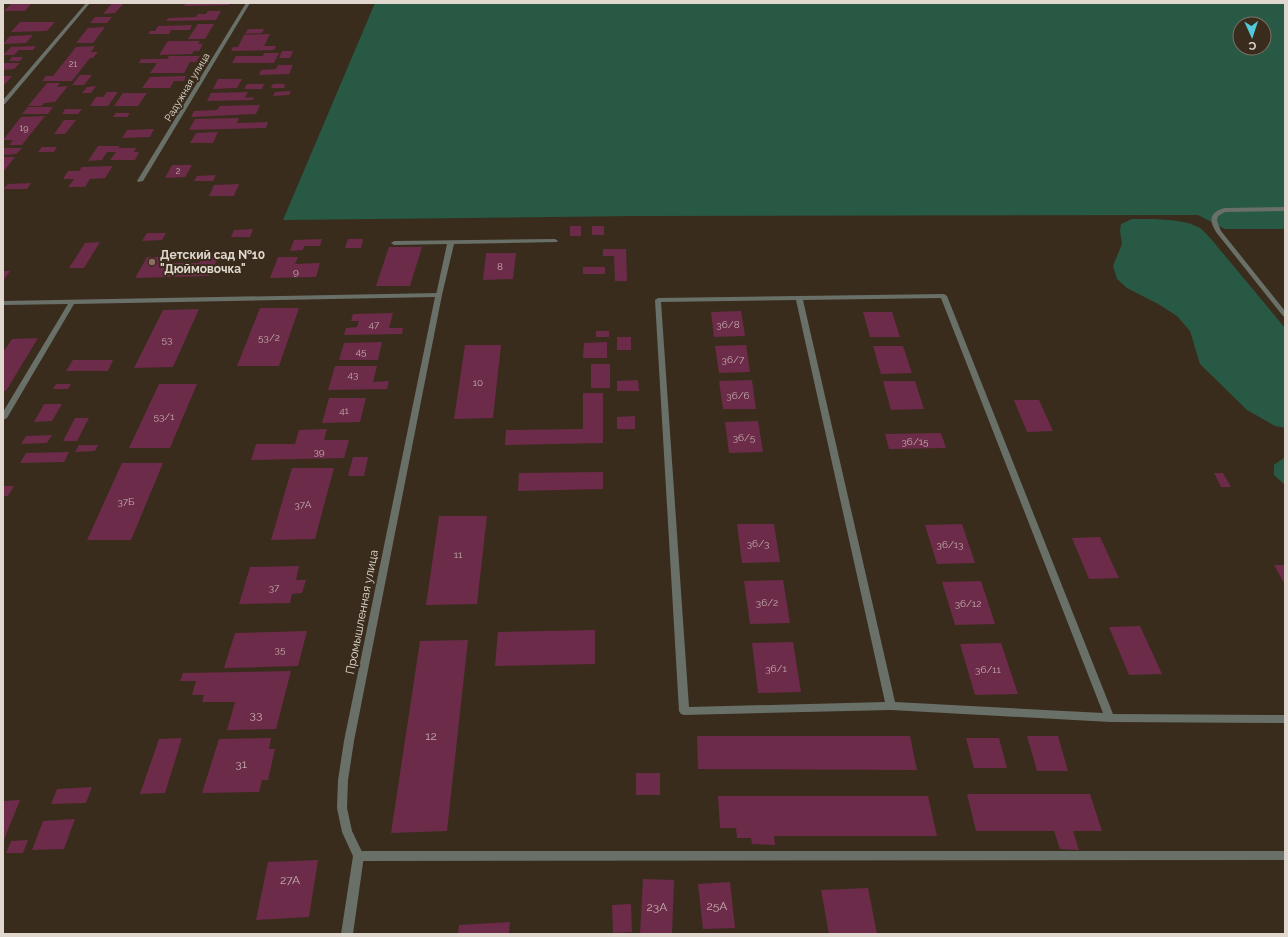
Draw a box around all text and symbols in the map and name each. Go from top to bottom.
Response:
north arrow [1232,16,1272,56]
text: С [1248,39,1257,52]
street label: Радужная улица [162,51,212,123]
house number: 21 [69,59,77,69]
house number: 19 [19,123,29,133]
house number: 2 [176,166,181,176]
place label: Детский сад №10 "Дюймовочка" [160,248,265,276]
marker: Детский сад №10 "Дюймовочка" [147,257,157,267]
house number: 8 [497,261,503,272]
house number: 9 [293,266,299,277]
house number: 47 [369,319,380,330]
house number: 36/8 [716,319,740,330]
house number: 53/2 [258,332,280,343]
house number: 53 [162,334,172,345]
house number: 45 [356,346,367,357]
house number: 36/7 [722,354,745,365]
house number: 43 [348,369,358,380]
house number: 10 [473,377,483,388]
house number: 36/6 [726,390,750,401]
house number: 41 [339,405,350,416]
house number: 53/1 [154,411,175,422]
house number: 36/5 [733,432,756,443]
house number: 36/15 [902,436,929,447]
house number: 39 [313,446,325,457]
house number: 37Б [117,496,135,507]
house number: 37А [295,499,312,510]
house number: 36/3 [747,538,769,549]
house number: 36/13 [937,539,963,550]
street label: Промышленная улица [343,549,381,675]
house number: 11 [454,549,463,560]
house number: 37 [269,582,280,593]
house number: 36/2 [756,597,778,608]
house number: 36/12 [955,598,981,609]
house number: 35 [275,644,286,655]
house number: 36/1 [765,663,787,674]
house number: 36/11 [975,664,1002,675]
house number: 33 [250,708,262,722]
house number: 12 [425,729,437,743]
house number: 31 [235,757,247,771]
house number: 27А [280,873,300,887]
house number: 25А [707,899,727,913]
house number: 23А [647,900,667,914]

